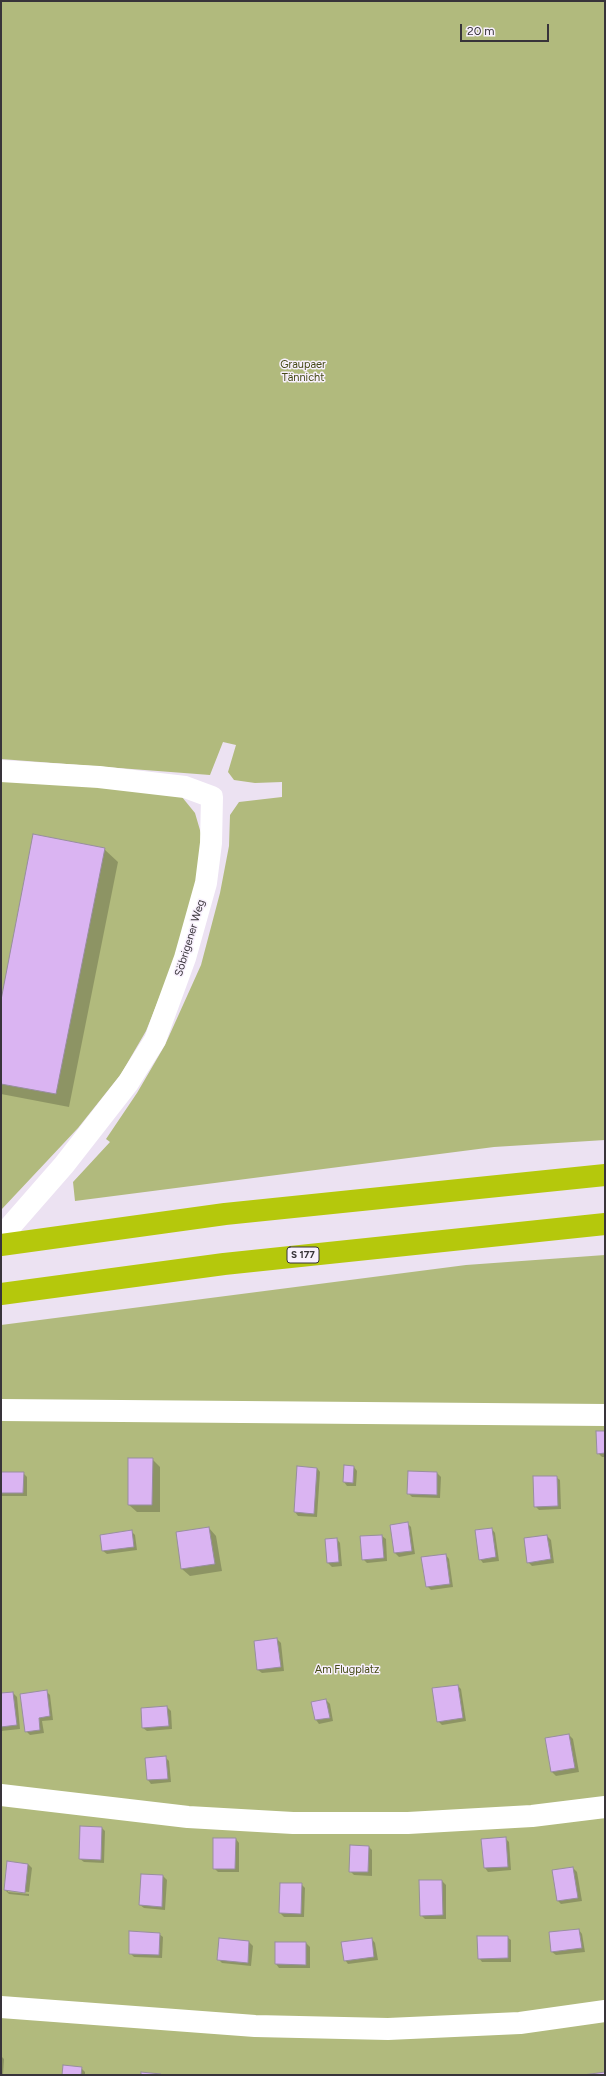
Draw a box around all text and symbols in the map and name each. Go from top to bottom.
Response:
scale bar [462,16,551,42]
text: 20 m [467,24,495,38]
park label: Graupaer Tännicht [280,358,326,384]
street label: Söbrigener Weg [172,898,208,978]
road number: S 177 [287,1247,319,1263]
park label: Am Flugplatz [315,1663,379,1677]

